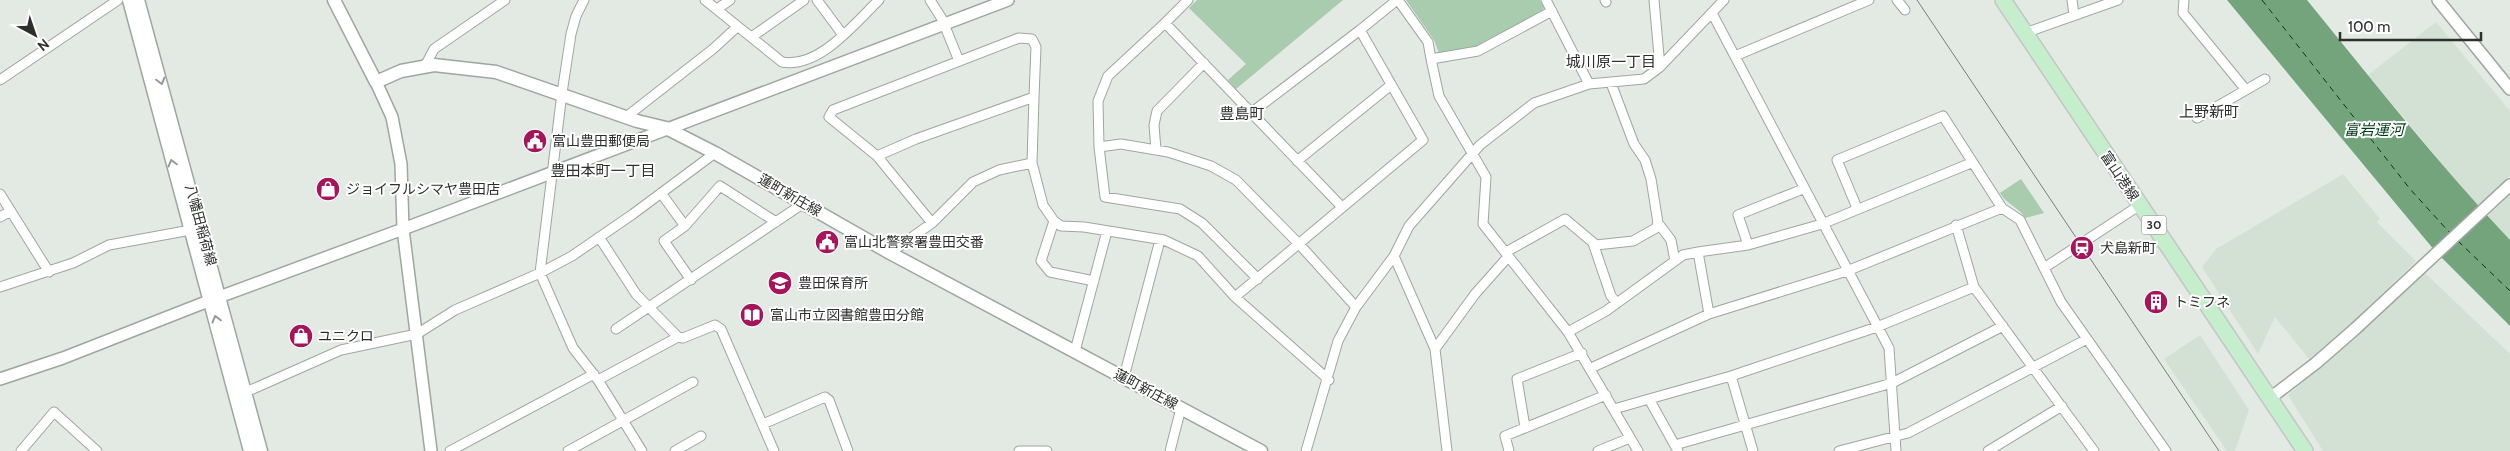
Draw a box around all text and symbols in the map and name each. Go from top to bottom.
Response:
north arrow [10,10,60,60]
scale bar [2340,10,2481,42]
text: 100 m [2348,18,2390,36]
text: N [34,35,53,55]
district label: 城川原一丁目 [1566,53,1656,71]
one-way arrow [155,76,165,84]
district label: 上野新町 [2179,103,2239,121]
district label: 豊島町 [1219,105,1265,123]
water label: 富岩運河 [2344,121,2407,139]
public building icon: 富山豊田郵便局 [522,128,548,154]
place label: 富山豊田郵便局 [552,132,650,150]
street label: 富山港線 [2097,148,2143,204]
one-way arrow [167,158,178,167]
district label: 豊田本町一丁目 [550,162,656,180]
street label: 蓮町新庄線 [755,170,825,220]
shop icon: ジョイフルシマヤ豊田店 [315,176,341,202]
place label: ジョイフルシマヤ豊田店 [346,180,500,198]
street label: 八幡田稲荷線 [181,182,221,268]
road number: 30 [2142,216,2166,234]
public building icon: 富山北警察署豊田交番 [814,229,840,255]
place label: 富山北警察署豊田交番 [844,233,984,251]
station icon: 犬島新町 [2069,235,2095,261]
place label: 犬島新町 [2100,239,2156,257]
school or university icon: 豊田保育所 [767,270,793,296]
place label: 豊田保育所 [798,274,868,292]
building icon: トミフネ [2143,289,2169,315]
place label: トミフネ [2174,293,2230,311]
library icon: 富山市立図書館豊田分館 [739,302,765,328]
place label: 富山市立図書館豊田分館 [770,306,924,324]
one-way arrow [211,316,221,324]
shop icon: ユニクロ [288,323,314,349]
place label: ユニクロ [318,327,374,345]
street label: 蓮町新庄線 [1111,365,1181,413]

